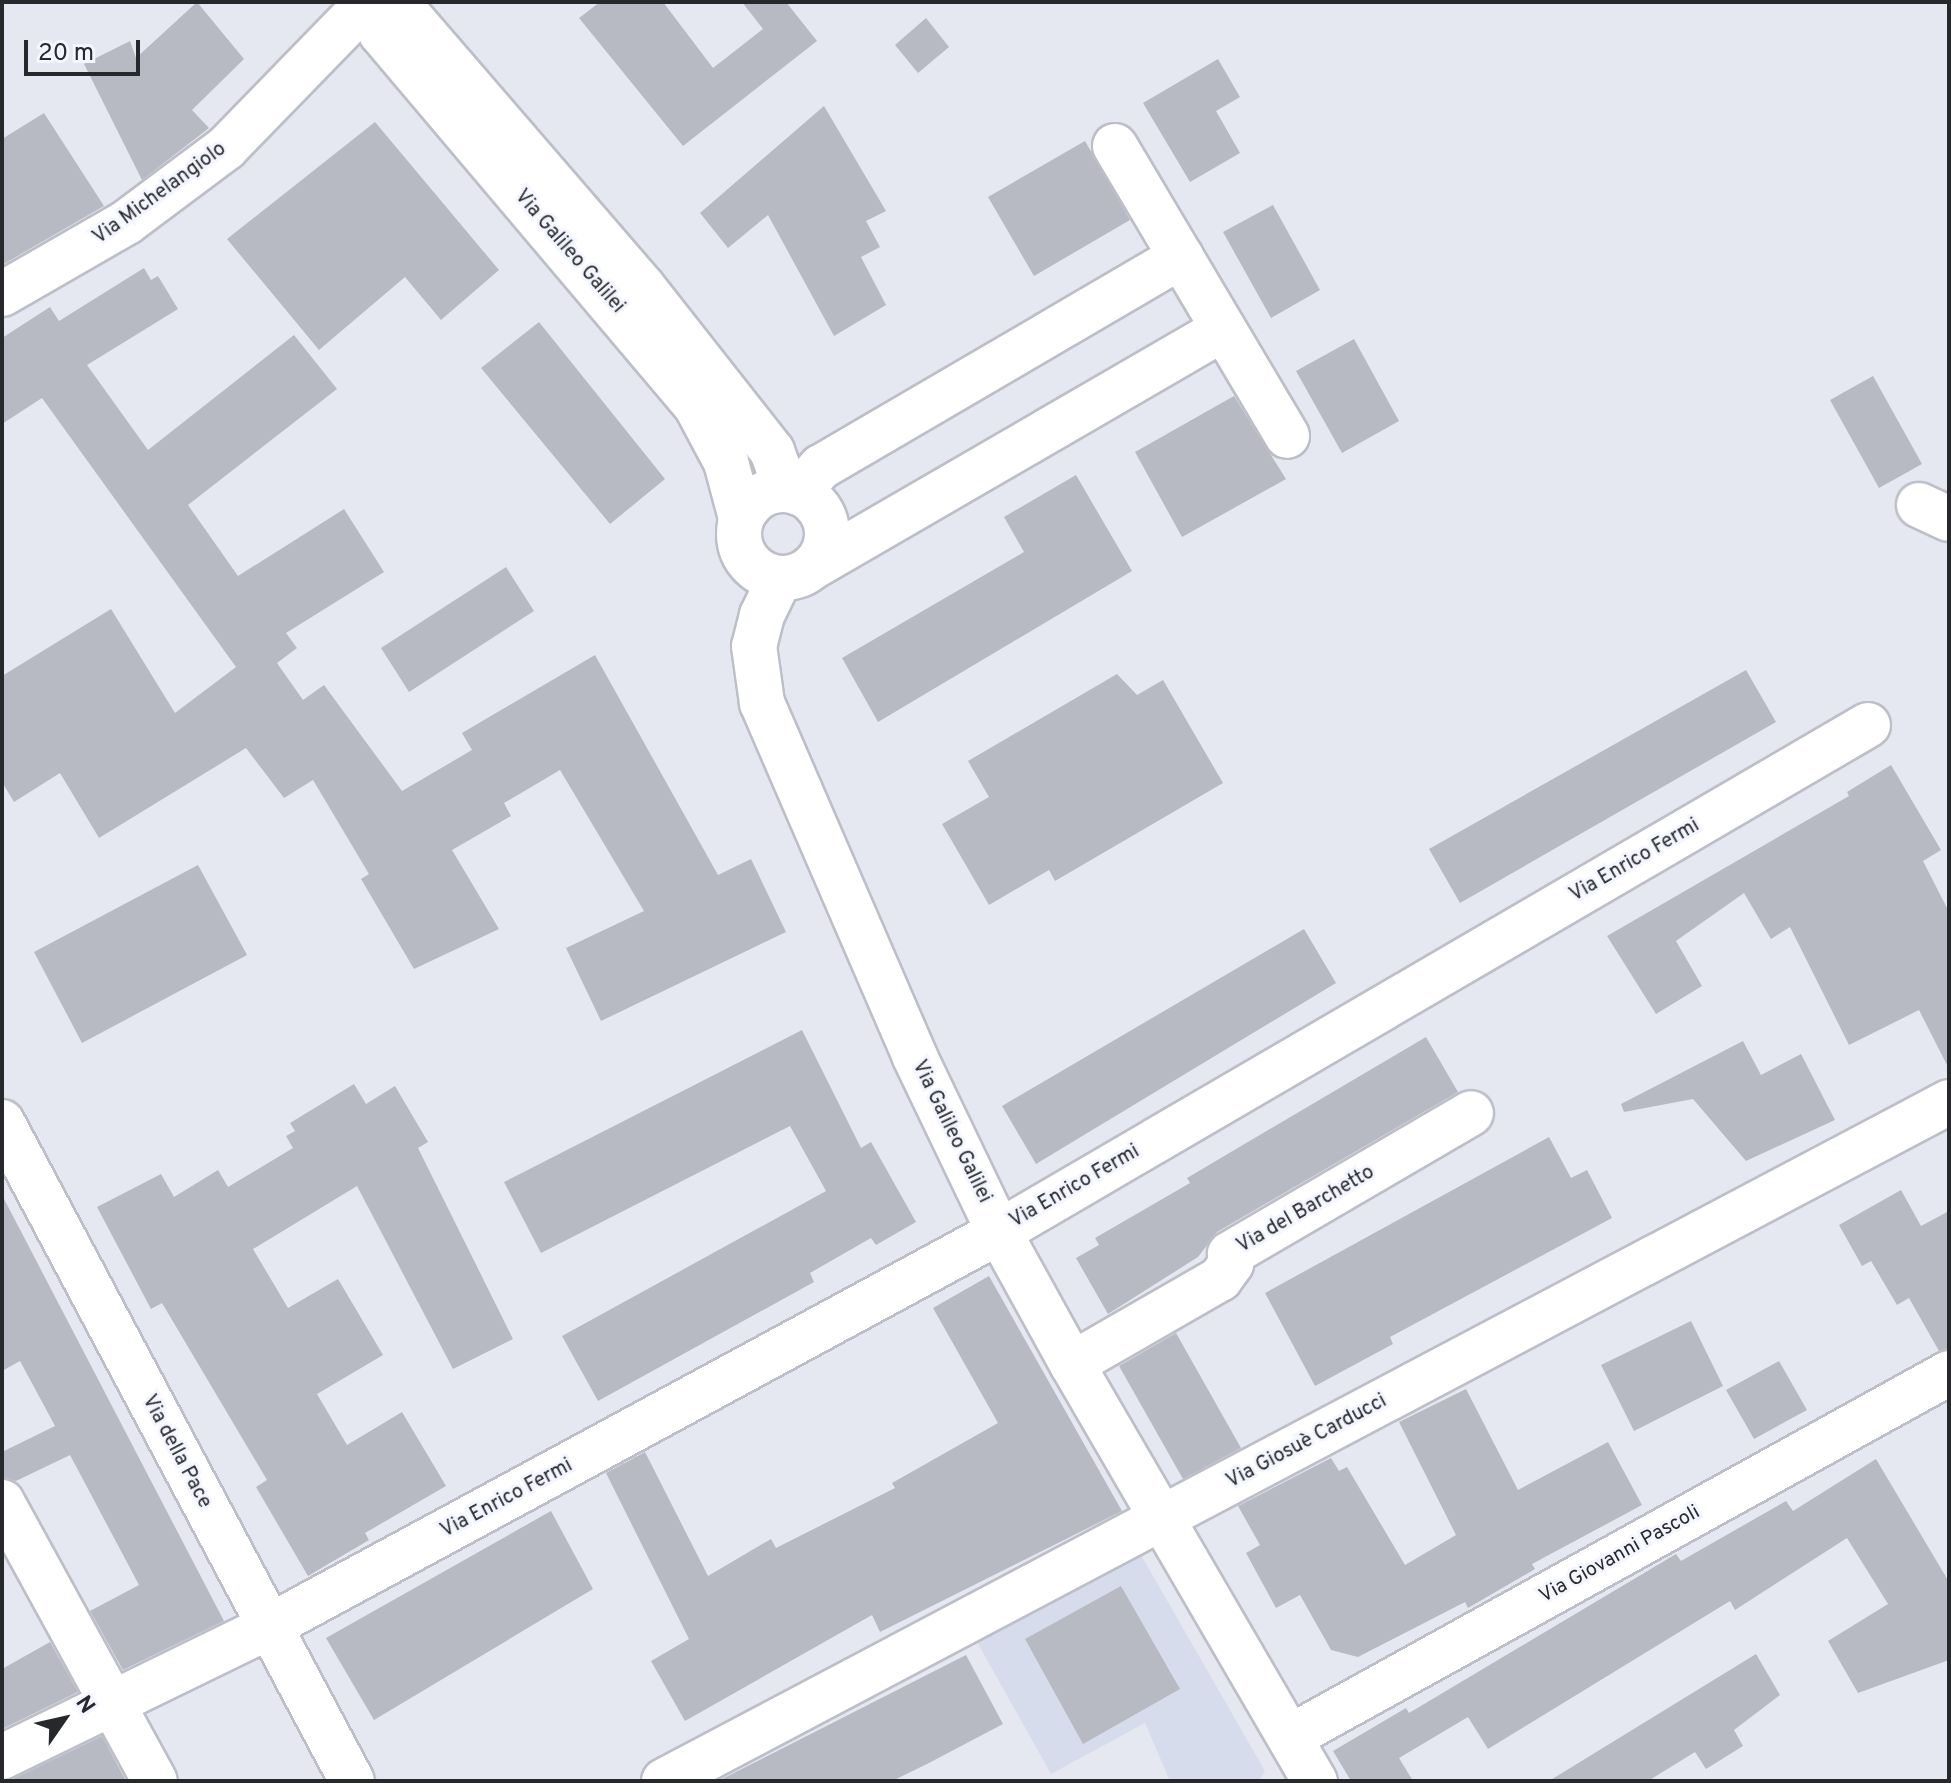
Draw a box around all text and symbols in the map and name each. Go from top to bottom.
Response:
scale bar [28,24,144,74]
text: 20 m [38,39,94,69]
street label: Via Michelangiolo [89,138,231,250]
street label: Via Galileo Galilei [509,185,629,319]
street label: Via Enrico Fermi [1566,814,1704,908]
street label: Via Galileo Galilei [906,1057,996,1207]
street label: Via Enrico Fermi [1006,1140,1144,1234]
street label: Via del Barchetto [1233,1161,1379,1259]
street label: Via Giosuè Carducci [1223,1390,1391,1494]
street label: Via della Pace [136,1391,216,1513]
street label: Via Enrico Fermi [437,1454,577,1544]
street label: Via Giovanni Pascoli [1535,1501,1705,1609]
north arrow [24,1679,104,1759]
text: N [69,1691,100,1719]

